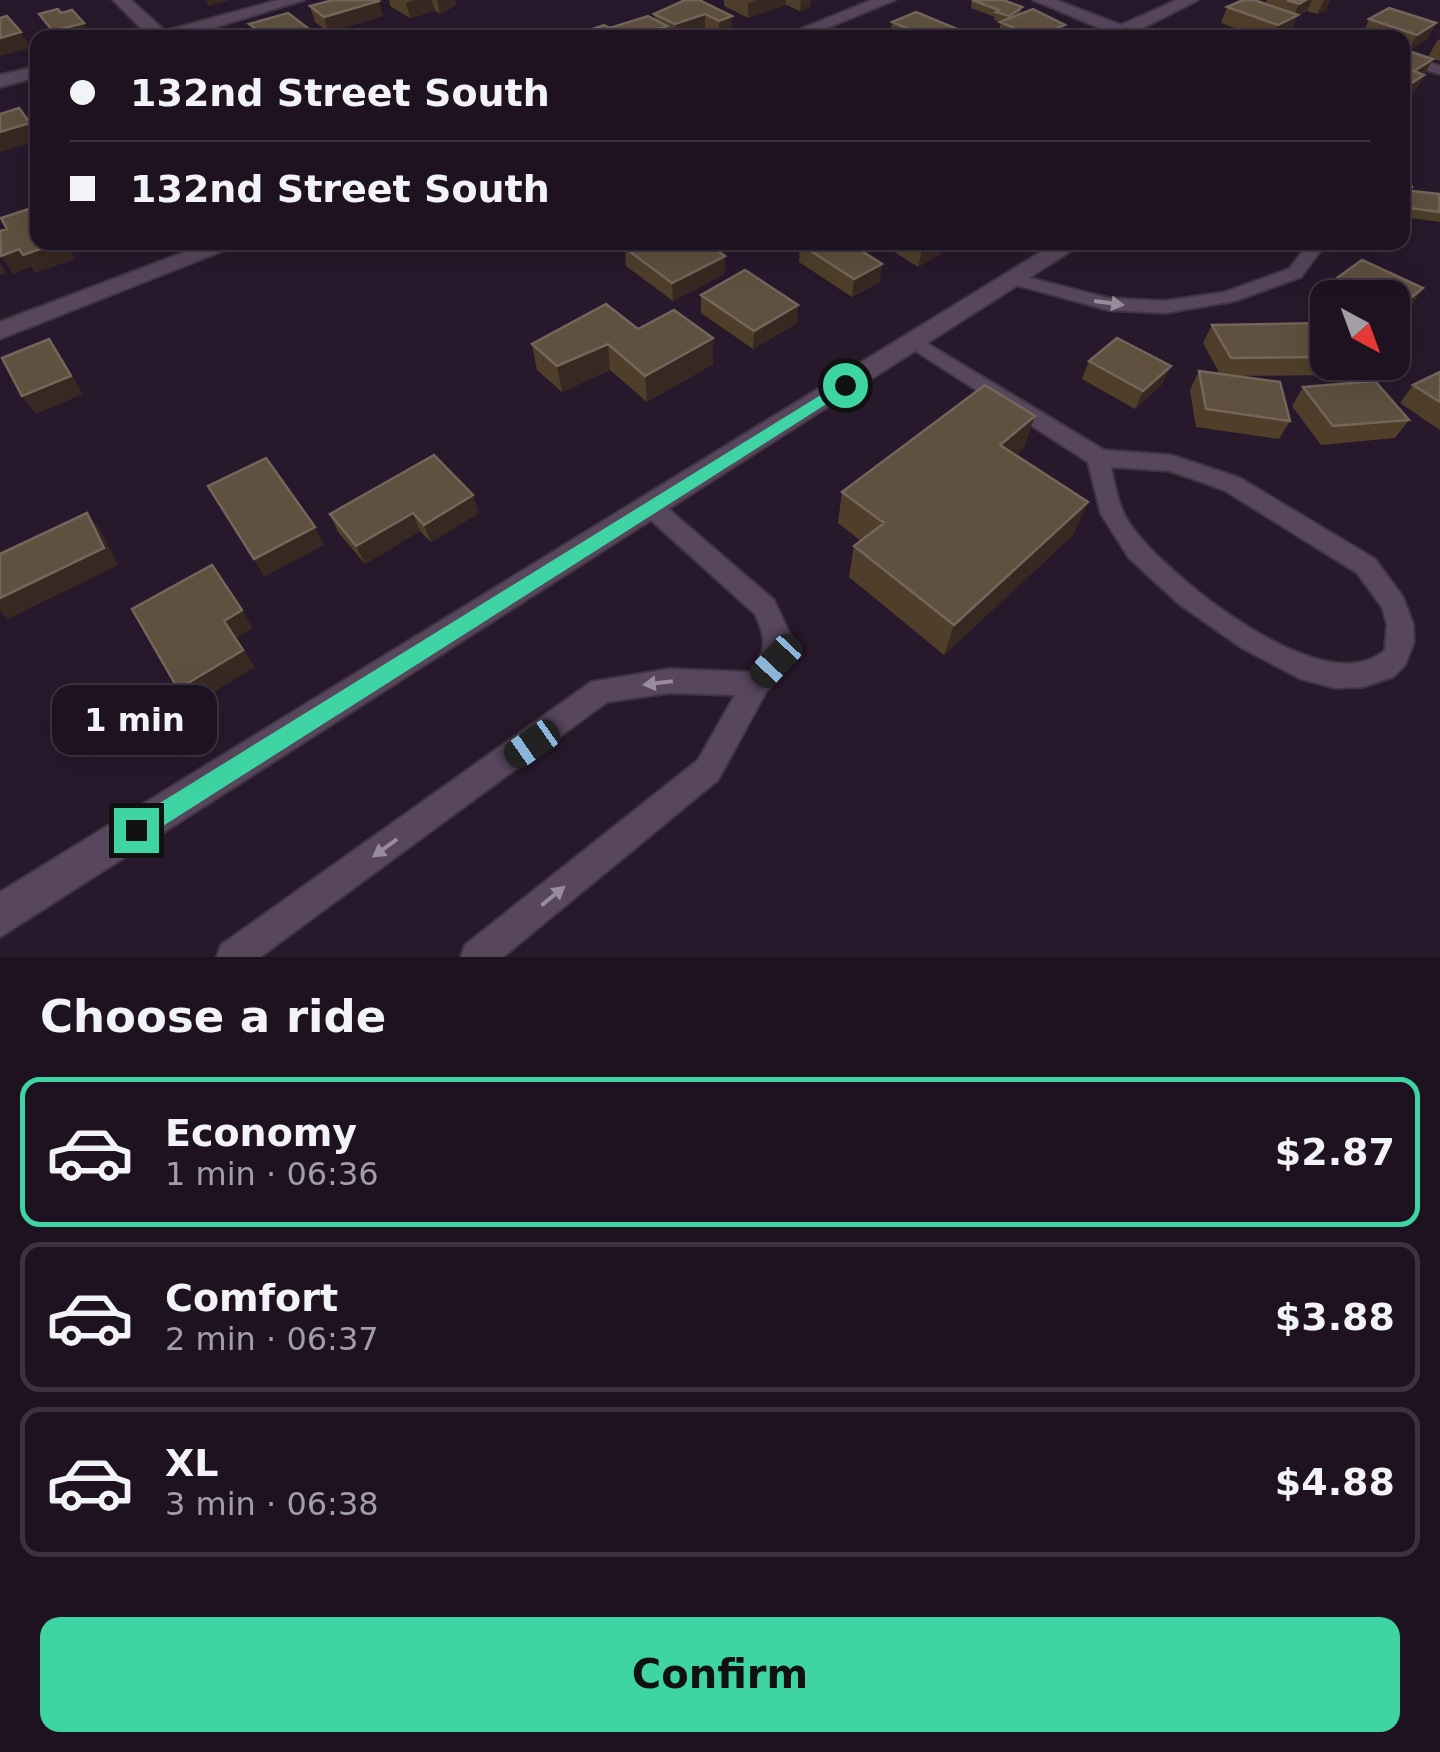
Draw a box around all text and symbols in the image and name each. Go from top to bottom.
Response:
text: 132nd Street South [130,71,550,115]
text: 132nd Street South [130,167,550,211]
north arrow [1310,280,1410,380]
map controls [1310,280,1410,380]
one-way arrow [1094,295,1126,311]
route start [823,363,868,408]
car [745,629,807,693]
one-way arrow [642,675,674,691]
callout: 1 min [54,685,218,755]
text: 1 min [84,701,185,739]
car [499,715,565,773]
route end [114,808,159,853]
one-way arrow [372,838,398,858]
one-way arrow [540,886,566,907]
text: Choose a ride [40,990,386,1043]
icon: car [45,1107,135,1197]
text: Economy [165,1111,357,1155]
text: $2.87 [1275,1130,1395,1174]
text: 1 min · 06:36 [165,1155,379,1193]
icon: car [45,1272,135,1362]
text: Comfort [165,1276,338,1320]
text: $3.88 [1275,1295,1395,1339]
text: 2 min · 06:37 [165,1320,379,1358]
icon: car [45,1437,135,1527]
text: XL [165,1441,219,1485]
text: $4.88 [1275,1460,1395,1504]
text: 3 min · 06:38 [165,1485,379,1523]
button: Confirm [40,1617,1400,1732]

